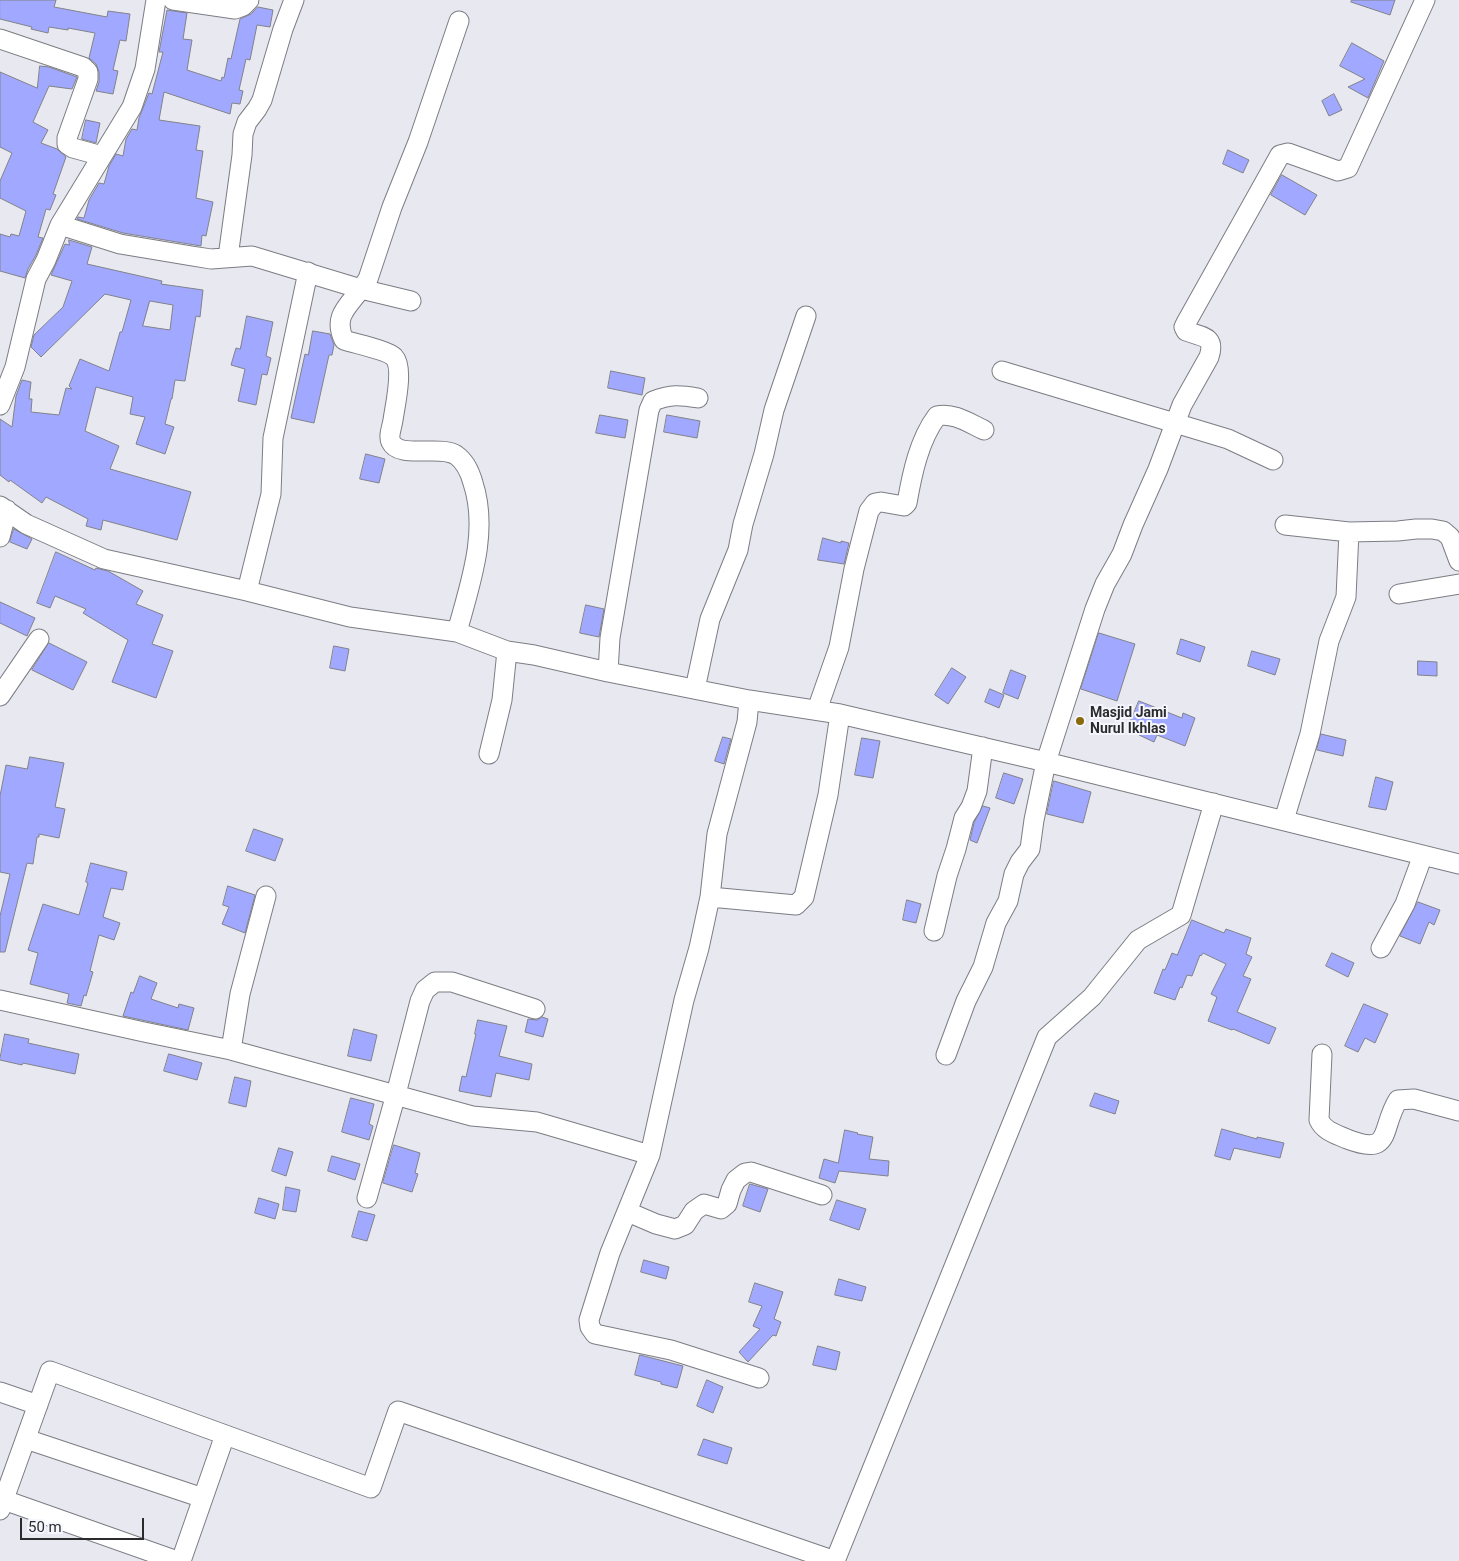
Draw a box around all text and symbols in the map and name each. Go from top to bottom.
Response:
place label: Masjid Jami Nurul Ikhlas [1090,705,1167,738]
marker: Masjid Jami Nurul Ikhlas [1074,715,1086,727]
scale bar [22,1508,146,1540]
text: 50 m [28,1518,62,1536]

